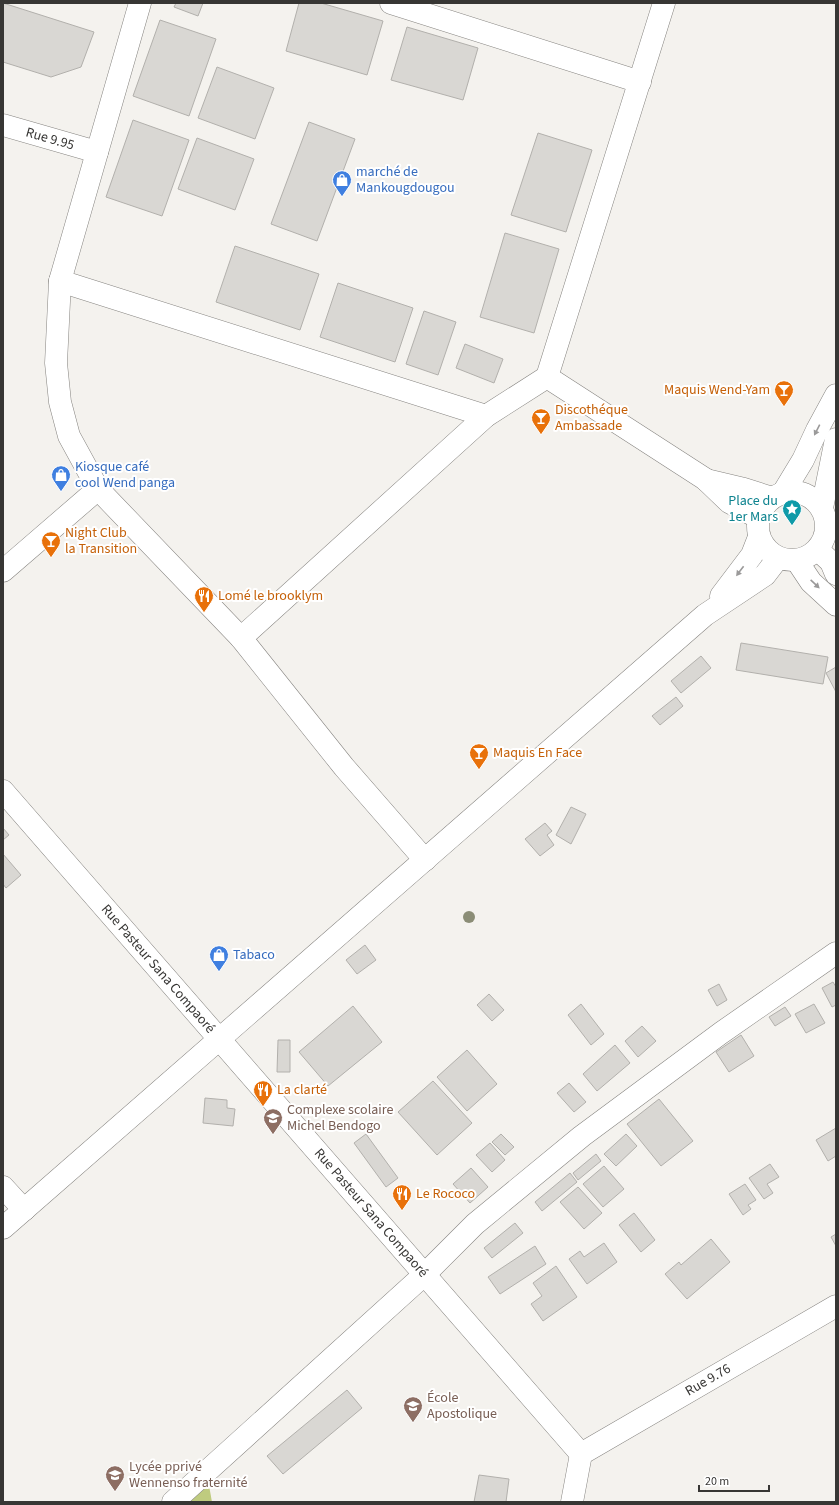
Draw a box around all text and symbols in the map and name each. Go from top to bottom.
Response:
street label: Rue 9.95 [23,123,77,155]
place label: marché de Mankougdougou [356,162,455,198]
shop icon: marché de Mankougdougou [331,169,353,197]
bar icon: Maquis Wend-Yam [773,379,795,407]
place label: Maquis Wend-Yam [664,380,770,400]
place label: Discothéque Ambassade [555,400,628,436]
bar icon: Discothéque Ambassade [530,407,552,435]
one-way arrow [814,424,820,435]
place label: Kiosque café cool Wend panga [75,457,175,493]
shop icon: Kiosque café cool Wend panga [50,464,72,492]
place label: Place du 1er Mars [728,491,778,527]
place icon: Place du 1er Mars [781,498,803,526]
place label: Night Club la Transition [65,523,137,559]
bar icon: Night Club la Transition [40,530,62,558]
one-way arrow [737,566,745,576]
one-way arrow [810,580,820,589]
restaurant icon: Lomé le brooklym [193,585,215,613]
place label: Lomé le brooklym [218,586,323,606]
bar icon: Maquis En Face [468,742,490,770]
place label: Maquis En Face [493,743,582,763]
street label: Rue Pasteur Sana Compaoré [96,900,220,1038]
shop icon: Tabaco [208,944,230,972]
place label: Tabaco [233,945,275,965]
restaurant icon: La clarté [252,1079,274,1107]
place label: La clarté [277,1080,327,1100]
place label: Complexe scolaire Michel Bendogo [287,1100,393,1136]
school or university icon: Complexe scolaire Michel Bendogo [262,1107,284,1135]
street label: Rue Pasteur Sana Compaoré [309,1144,433,1282]
restaurant icon: Le Rococo [391,1183,413,1211]
place label: Le Rococo [416,1184,475,1204]
street label: Rue 9.76 [681,1359,735,1401]
place label: École Apostolique [427,1388,497,1424]
school or university icon: École Apostolique [402,1395,424,1423]
place label: Lycée pprivé Wennenso fraternité [129,1457,248,1493]
school or university icon: Lycée pprivé Wennenso fraternité [104,1464,126,1492]
scale bar [699,1467,769,1493]
text: 20 m [705,1473,729,1490]

